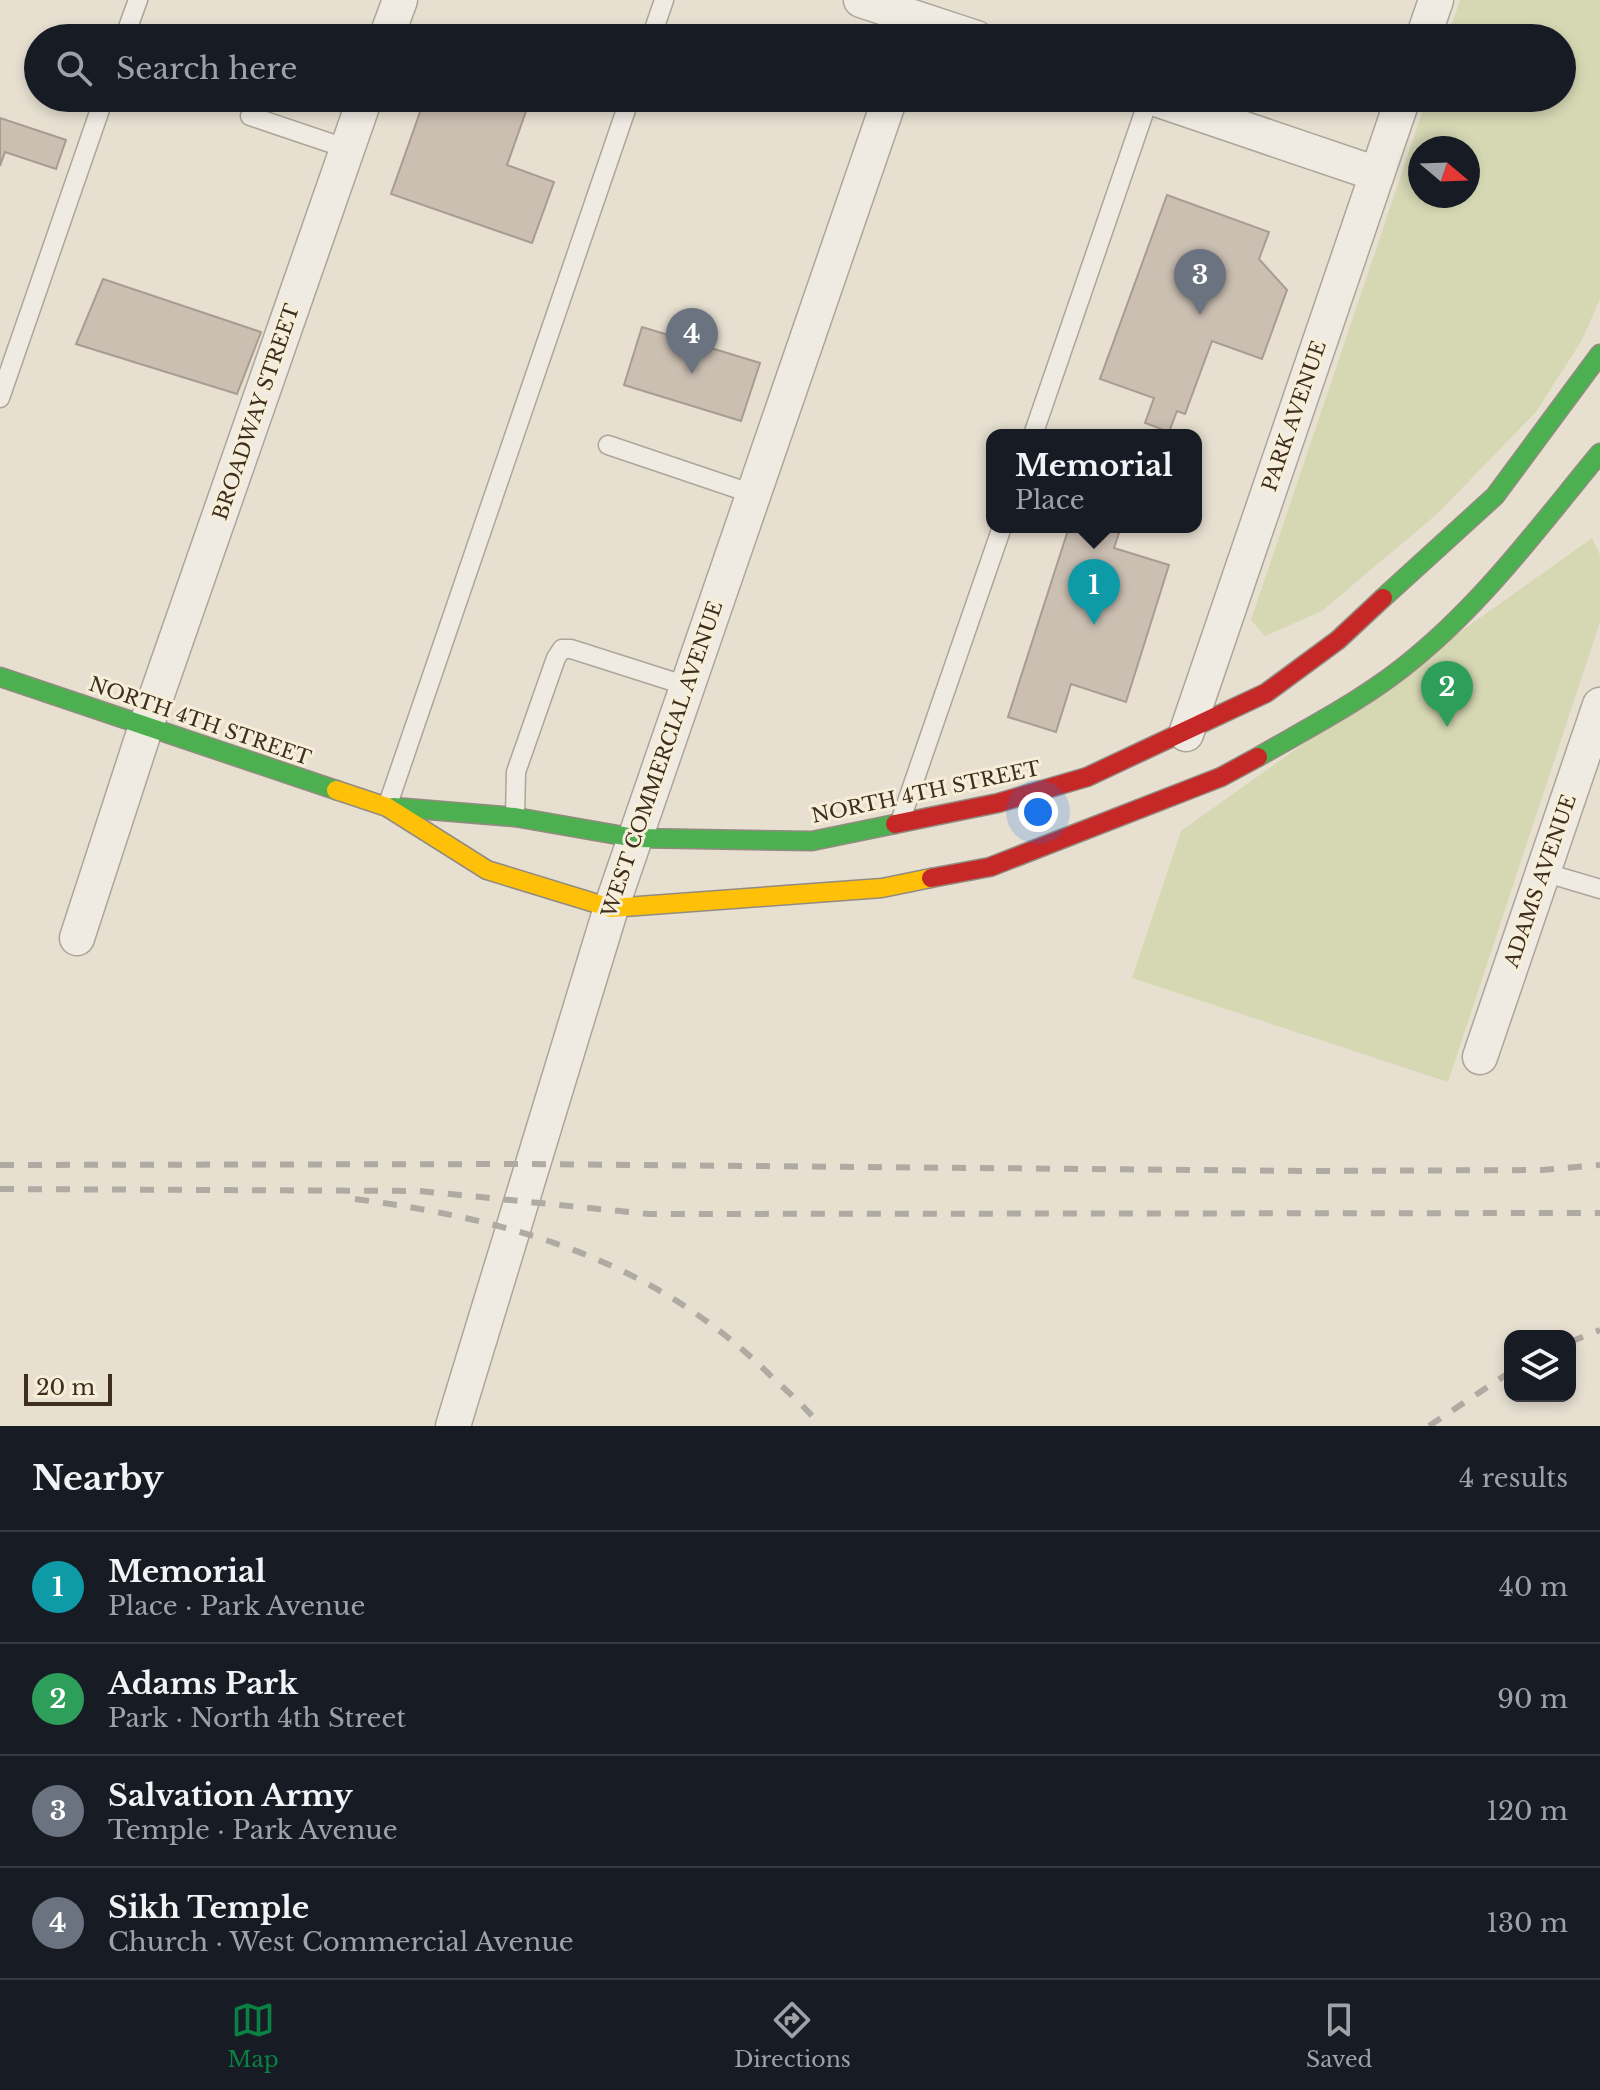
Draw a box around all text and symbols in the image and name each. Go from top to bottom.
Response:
search box [24,24,1576,112]
icon: search [52,46,96,90]
text: Search here [116,50,297,87]
north arrow [1408,136,1480,208]
pin: 3 [1174,249,1226,315]
street label: BROADWAY STREET [208,301,304,523]
pin: 4 [666,308,718,374]
street label: PARK AVENUE [1257,338,1331,494]
popup [986,429,1202,533]
text: Memorial [1015,447,1173,484]
text: Place [1015,484,1085,516]
pin: 1 [1068,559,1120,625]
street label: WEST COMMERCIAL AVENUE [596,598,728,921]
pin: 2 [1421,661,1473,727]
street label: NORTH 4TH STREET [86,672,314,770]
street label: NORTH 4TH STREET [809,756,1043,828]
street label: ADAMS AVENUE [1499,791,1581,972]
your location [1018,792,1058,832]
map controls [1504,1330,1576,1402]
button: layers [1504,1330,1576,1402]
scale bar [24,1370,112,1406]
text: 20 m [36,1374,95,1401]
text: Nearby [32,1457,164,1499]
text: 4 results [1459,1462,1568,1494]
text: Memorial [108,1553,266,1590]
text: 1 [52,1571,64,1603]
text: 40 m [1499,1571,1568,1603]
text: Place · Park Avenue [108,1590,365,1622]
text: Adams Park [108,1665,298,1702]
text: 2 [50,1683,66,1715]
text: 90 m [1497,1683,1568,1715]
text: Park · North 4th Street [108,1702,406,1734]
text: Salvation Army [108,1777,353,1814]
text: 3 [50,1795,66,1827]
text: 120 m [1486,1795,1568,1827]
text: Temple · Park Avenue [108,1814,398,1846]
text: Sikh Temple [108,1889,309,1926]
text: 4 [49,1907,67,1939]
text: 130 m [1486,1907,1568,1939]
text: Church · West Commercial Avenue [108,1926,574,1958]
tab: Map [228,1998,279,2073]
tab: Directions [734,1998,851,2073]
tab: Saved [1306,1998,1372,2073]

